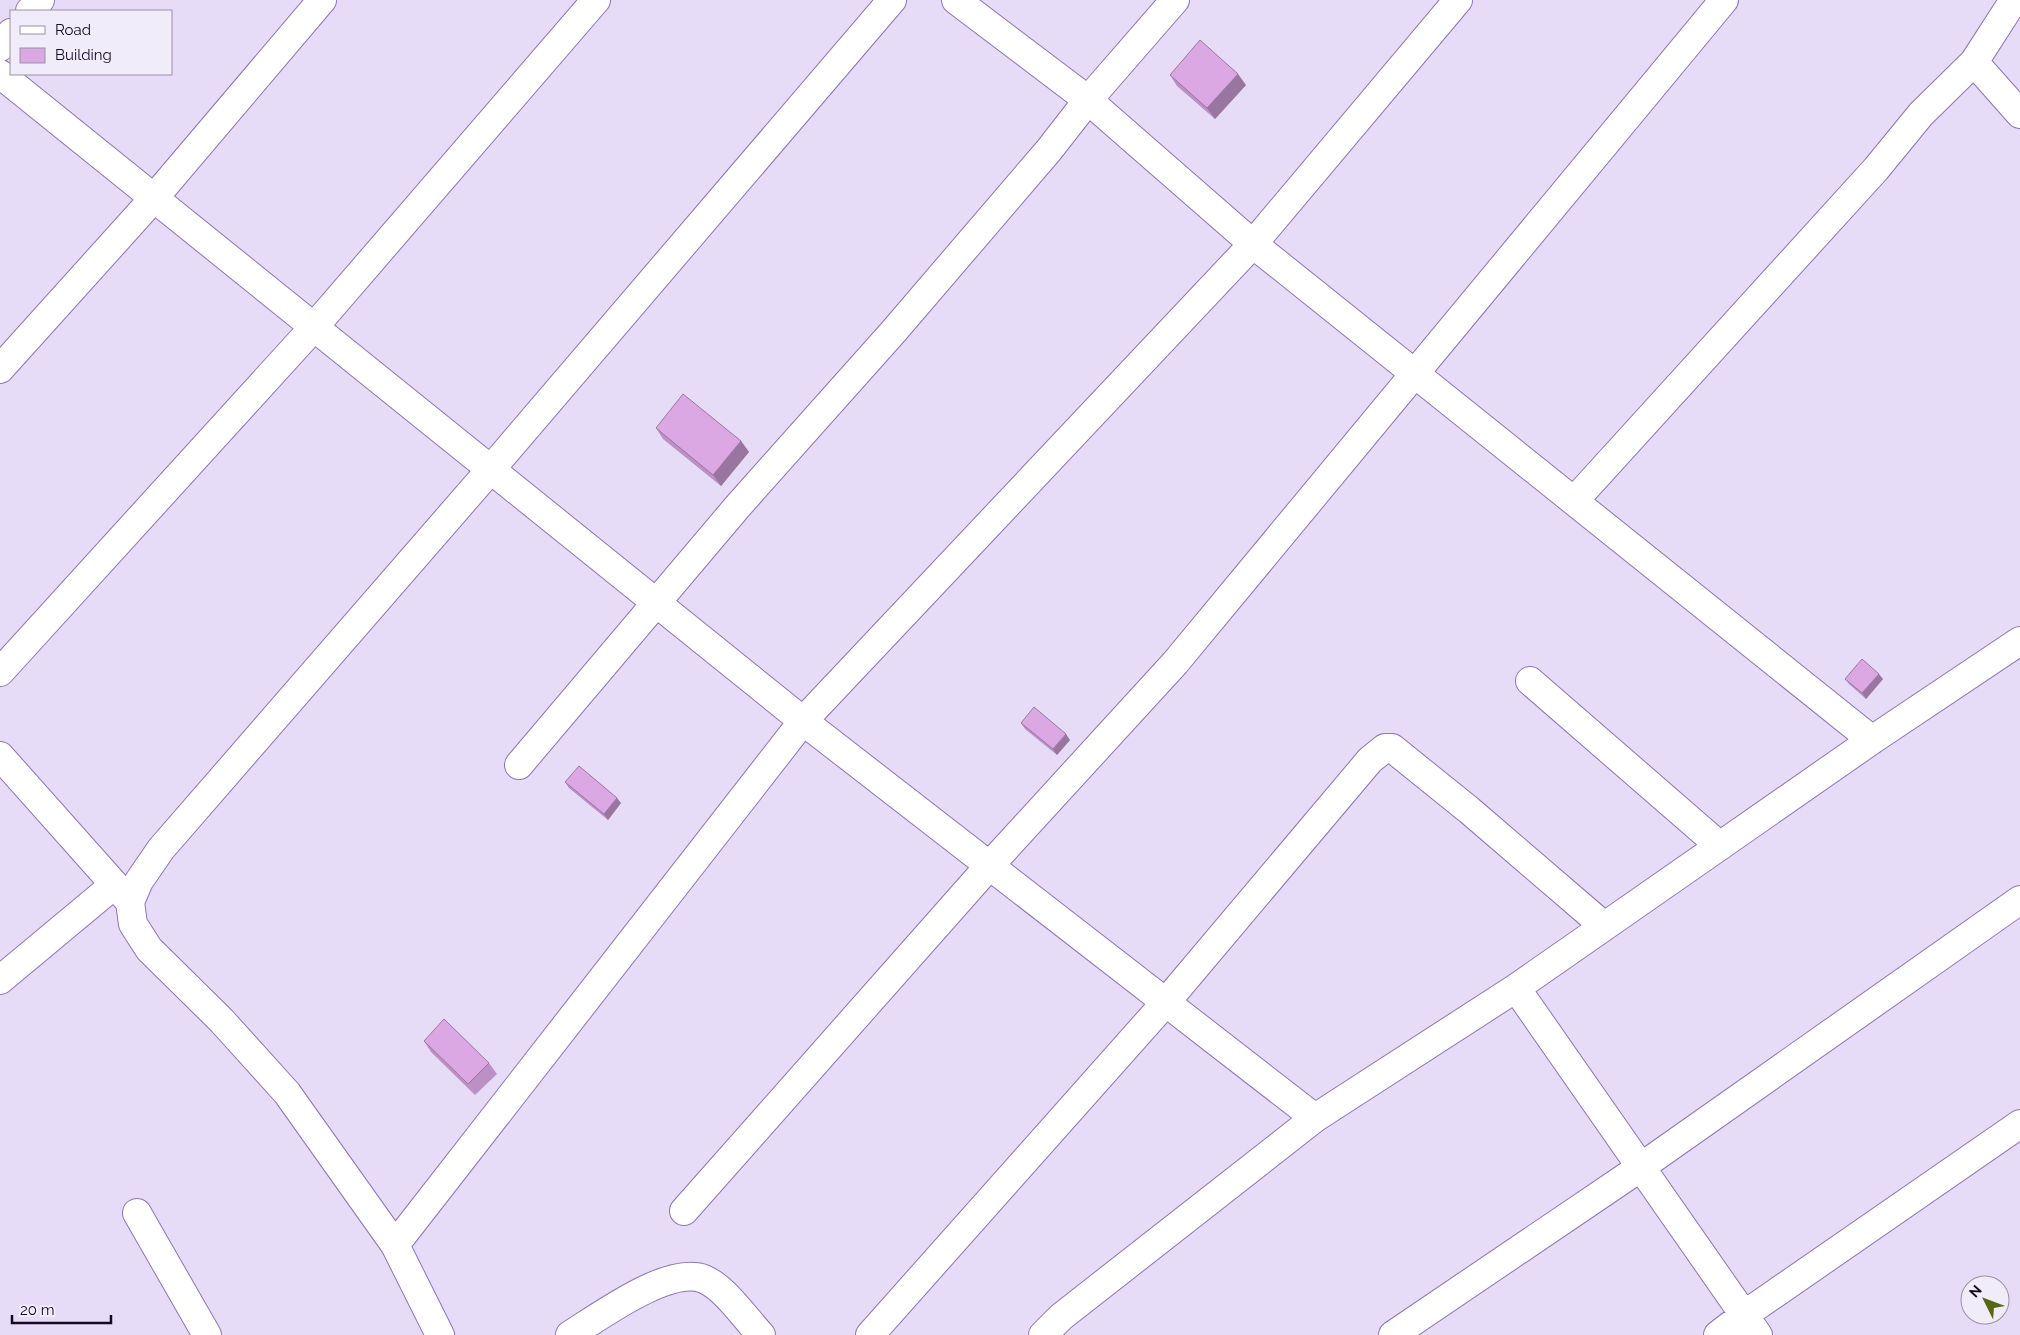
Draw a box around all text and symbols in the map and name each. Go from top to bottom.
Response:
legend [10,10,172,75]
text: Road [55,21,91,39]
text: Building [55,46,112,64]
north arrow [1960,1275,2010,1325]
text: N [1966,1282,1985,1301]
scale bar [12,1292,111,1324]
text: 20 m [20,1301,55,1319]

